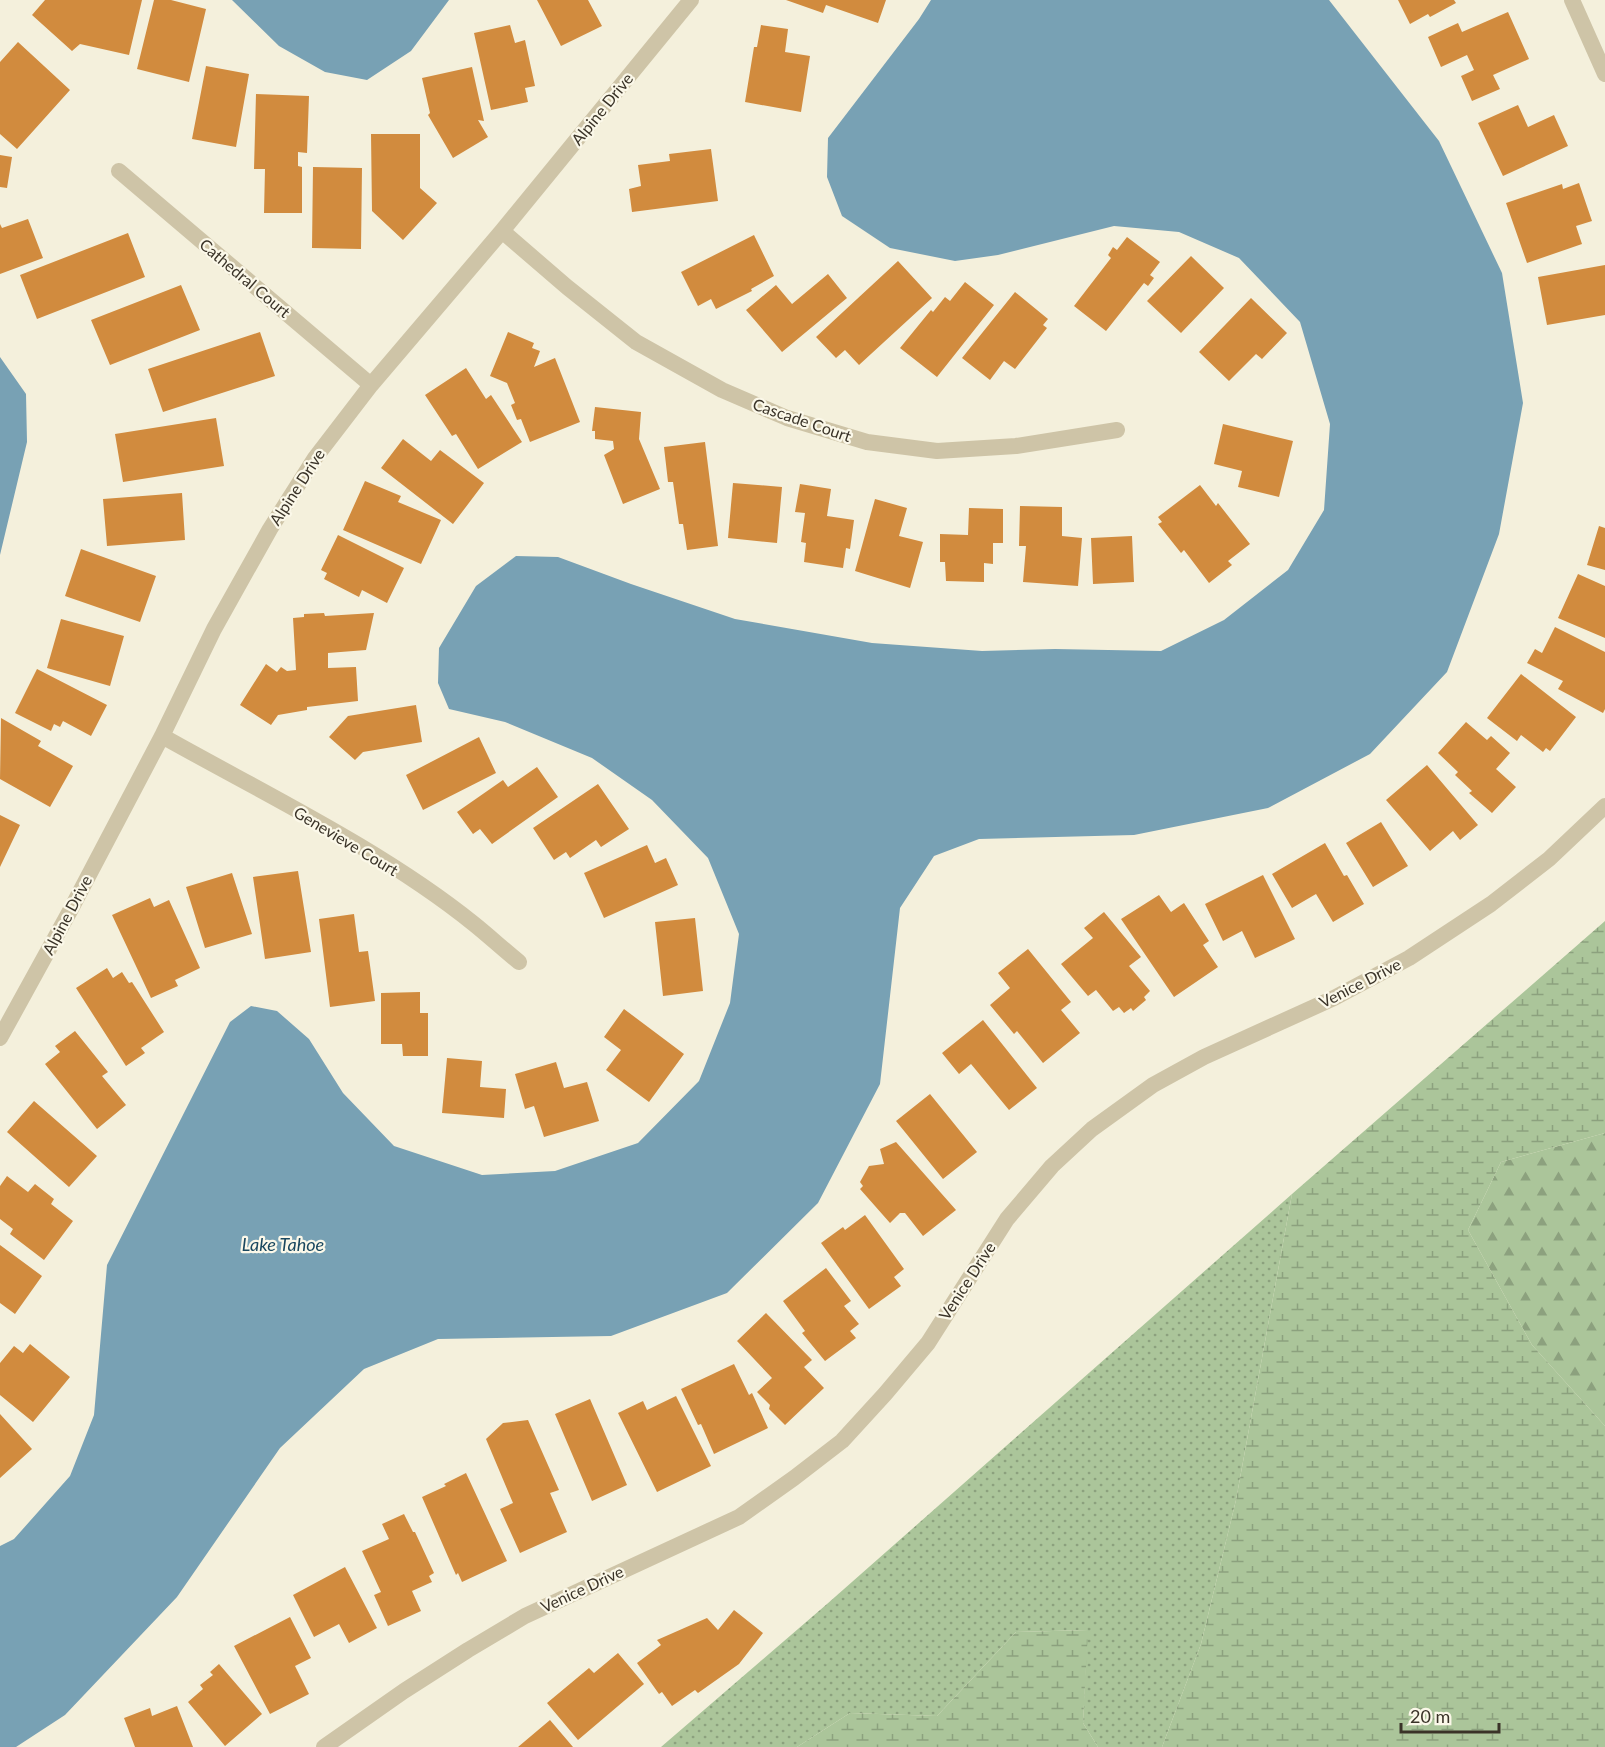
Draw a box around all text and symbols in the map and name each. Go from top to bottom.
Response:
street label: Alpine Drive [567,69,636,148]
street label: Cathedral Court [196,234,295,321]
street label: Cascade Court [750,394,854,445]
street label: Alpine Drive [265,445,328,528]
street label: Genevieve Court [291,802,402,879]
street label: Alpine Drive [38,872,95,958]
street label: Venice Drive [1316,954,1404,1011]
water label: Lake Tahoe [242,1233,324,1255]
street label: Venice Drive [934,1238,999,1323]
street label: Venice Drive [537,1561,626,1616]
scale bar [1401,1696,1498,1734]
text: 20 m [1410,1705,1450,1727]

